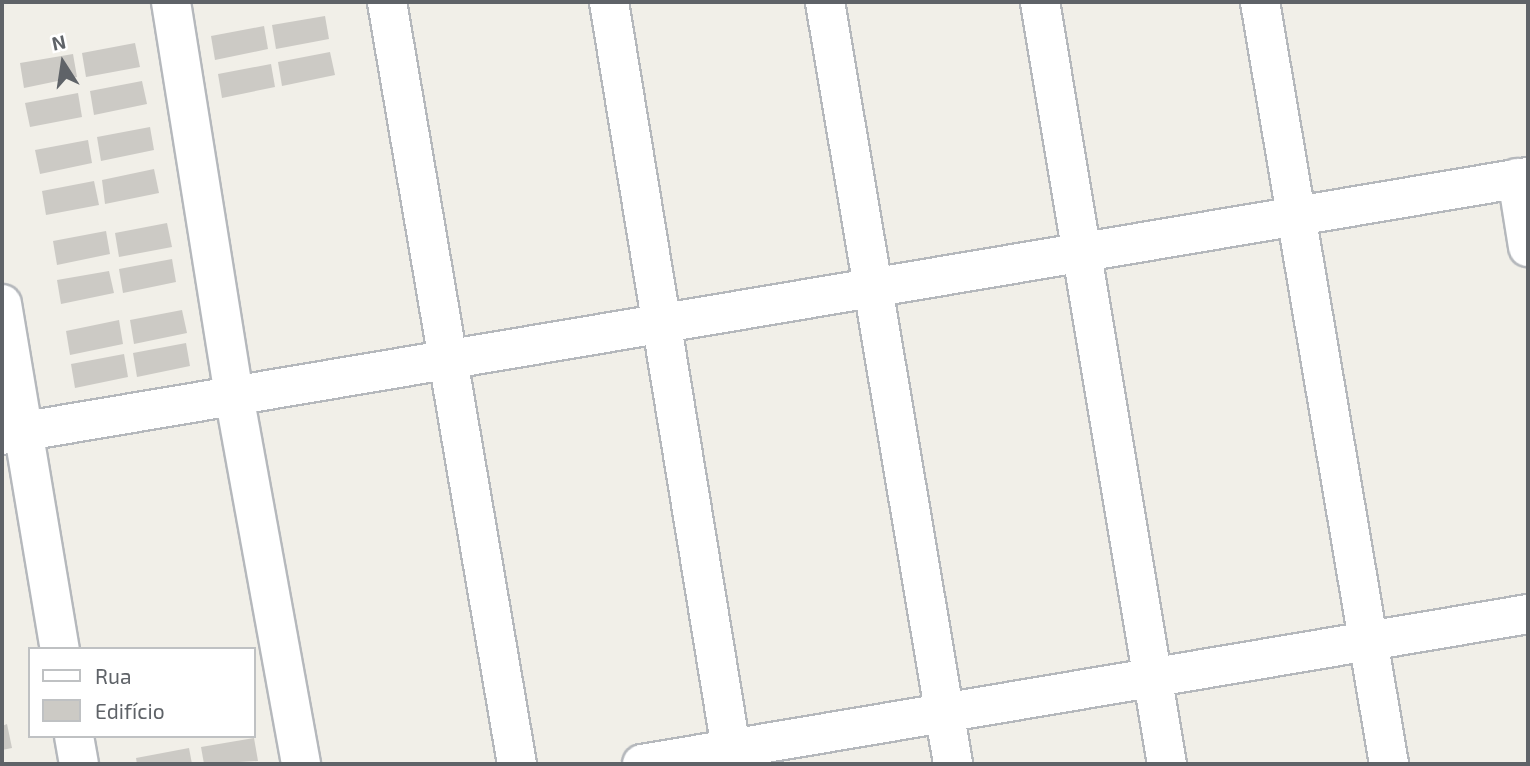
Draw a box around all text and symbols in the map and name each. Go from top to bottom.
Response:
north arrow [28,28,98,98]
text: N [49,29,68,55]
legend [28,647,256,738]
text: Rua [95,663,131,688]
text: Edifício [95,698,165,723]

